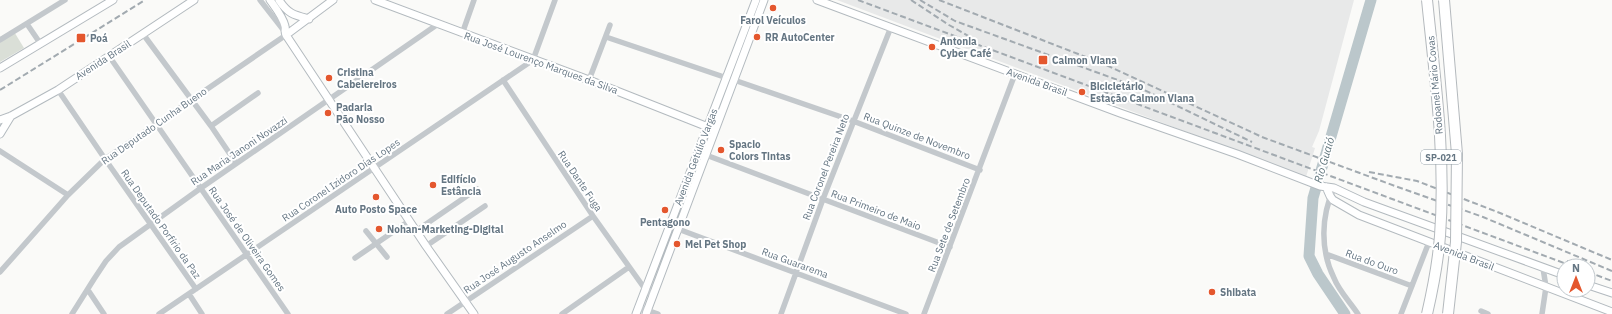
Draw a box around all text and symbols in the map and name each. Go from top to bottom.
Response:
marker: Farol Veículos [768,3,778,13]
place label: Farol Veículos [740,14,806,27]
street label: Rua José Lourenço Marques da Silva [462,29,620,97]
place label: RR AutoCenter [765,31,835,44]
marker: Poá [75,32,87,44]
place label: Poá [90,32,108,45]
marker: RR AutoCenter [752,32,762,42]
place label: Antonia Cyber Café [940,35,992,60]
street label: Rodoanel Mário Covas [1424,35,1446,135]
street label: Avenida Brasil [73,37,134,83]
marker: Antonia Cyber Café [927,42,937,52]
marker: Calmon Viana [1037,54,1049,66]
place label: Calmon Viana [1052,54,1117,67]
street label: Avenida Brasil [1005,65,1069,99]
place label: Cristina Cabelereiros [337,66,397,91]
marker: Cristina Cabelereiros [324,73,334,83]
place label: Bicicletário Estação Calmon Viana [1090,80,1195,105]
street label: Rua Deputado Cunha Bueno [99,84,210,167]
marker: Bicicletário Estação Calmon Viana [1077,87,1087,97]
place label: Padaria Pão Nosso [336,101,385,126]
street label: Avenida Getúlio Vargas [671,106,721,207]
marker: Padaria Pão Nosso [323,108,333,118]
street label: Rua Quinze de Novembro [862,110,973,163]
street label: Rua Coronel Pereira Neto [800,112,852,222]
street label: Rua Maria Janoni Novazzi [188,114,290,188]
water label: Rio Guaió [1311,135,1337,185]
street label: Rua Coronel Izidoro Dias Lopes [279,136,403,224]
place label: Spacio Colors Tintas [729,138,790,163]
marker: Spacio Colors Tintas [716,145,726,155]
street label: Rua Dante Fuga [555,148,605,214]
road number: SP-021 [1421,150,1461,164]
street label: Rua Deputado Porfírio da Paz [118,167,204,281]
place label: Edifício Estância [441,173,482,198]
street label: Rua Sete de Setembro [925,176,973,274]
marker: Edifício Estância [428,180,438,190]
street label: Rua José de Oliveira Gomes [206,184,288,294]
street label: Rua Primeiro de Maio [829,187,923,233]
marker: Auto Posto Space [371,192,381,202]
place label: Auto Posto Space [335,203,417,216]
marker: Pentagono [660,205,670,215]
place label: Pentagono [640,216,690,229]
street label: Rua José Augusto Anselmo [461,217,570,296]
place label: Nohan-Marketing-Digital [387,223,504,236]
marker: Nohan-Marketing-Digital [374,224,384,234]
place label: Mel Pet Shop [685,238,746,251]
street label: Avenida Brasil [1432,238,1496,274]
marker: Mel Pet Shop [672,239,682,249]
street label: Rua Guararema [760,245,831,281]
street label: Rua do Ouro [1344,246,1401,278]
north arrow [1556,258,1596,298]
text: N [1572,261,1580,275]
place label: Shibata [1220,286,1257,299]
marker: Shibata [1207,287,1217,297]

